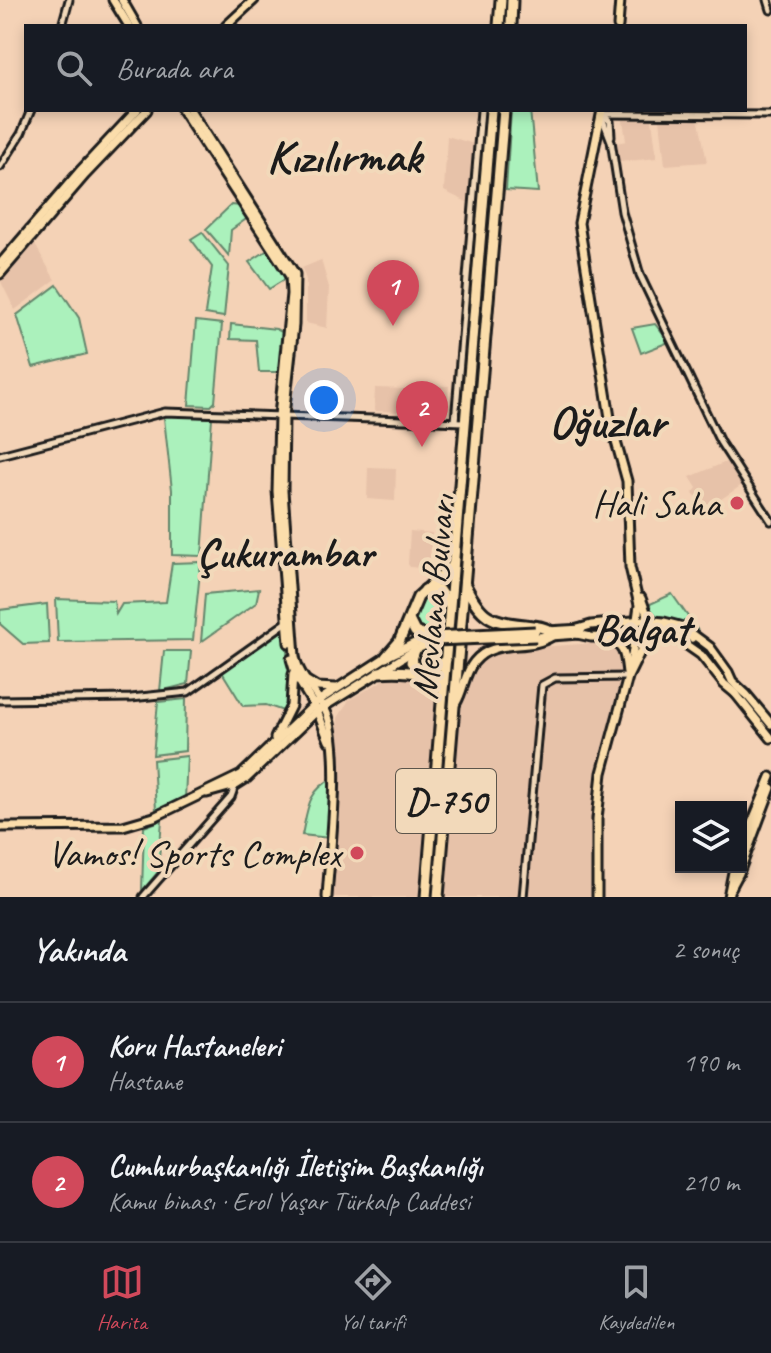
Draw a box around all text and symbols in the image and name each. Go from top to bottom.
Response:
search box [24,24,747,112]
icon: search [52,46,96,90]
text: Burada ara [116,49,233,87]
district label: Kızılırmak [267,128,425,186]
pin: 1 [367,260,419,326]
your location [304,380,344,420]
pin: 2 [396,381,448,447]
district label: Oğuzlar [549,393,669,451]
place label: Hali Saha [592,480,723,527]
street label: Mevlana Bulvarı [401,491,466,701]
marker: Hali Saha [728,494,746,512]
district label: Çukurambar [197,527,377,580]
district label: Balgat [595,603,695,656]
road number: D-750 [396,769,496,833]
map controls [675,801,747,873]
button: layers [675,801,747,873]
place label: Vamos! Sports Complex [47,830,344,877]
marker: Vamos! Sports Complex [348,844,366,862]
text: Yakında [32,928,125,971]
text: 2 sonuç [672,933,739,966]
text: Koru Hastaneleri [108,1027,281,1065]
text: 1 [52,1046,64,1079]
text: 190 m [683,1046,739,1079]
text: Hastane [108,1065,182,1098]
text: Cumhurbaşkanlığı İletişim Başkanlığı [108,1147,482,1185]
text: 2 [52,1166,64,1199]
text: 210 m [683,1166,739,1199]
text: Kamu binası · Erol Yaşar Türkalp Caddesi [108,1185,470,1218]
tab: Harita [97,1260,147,1336]
tab: Yol tarifi [340,1260,405,1336]
tab: Kaydedilen [598,1260,674,1336]

